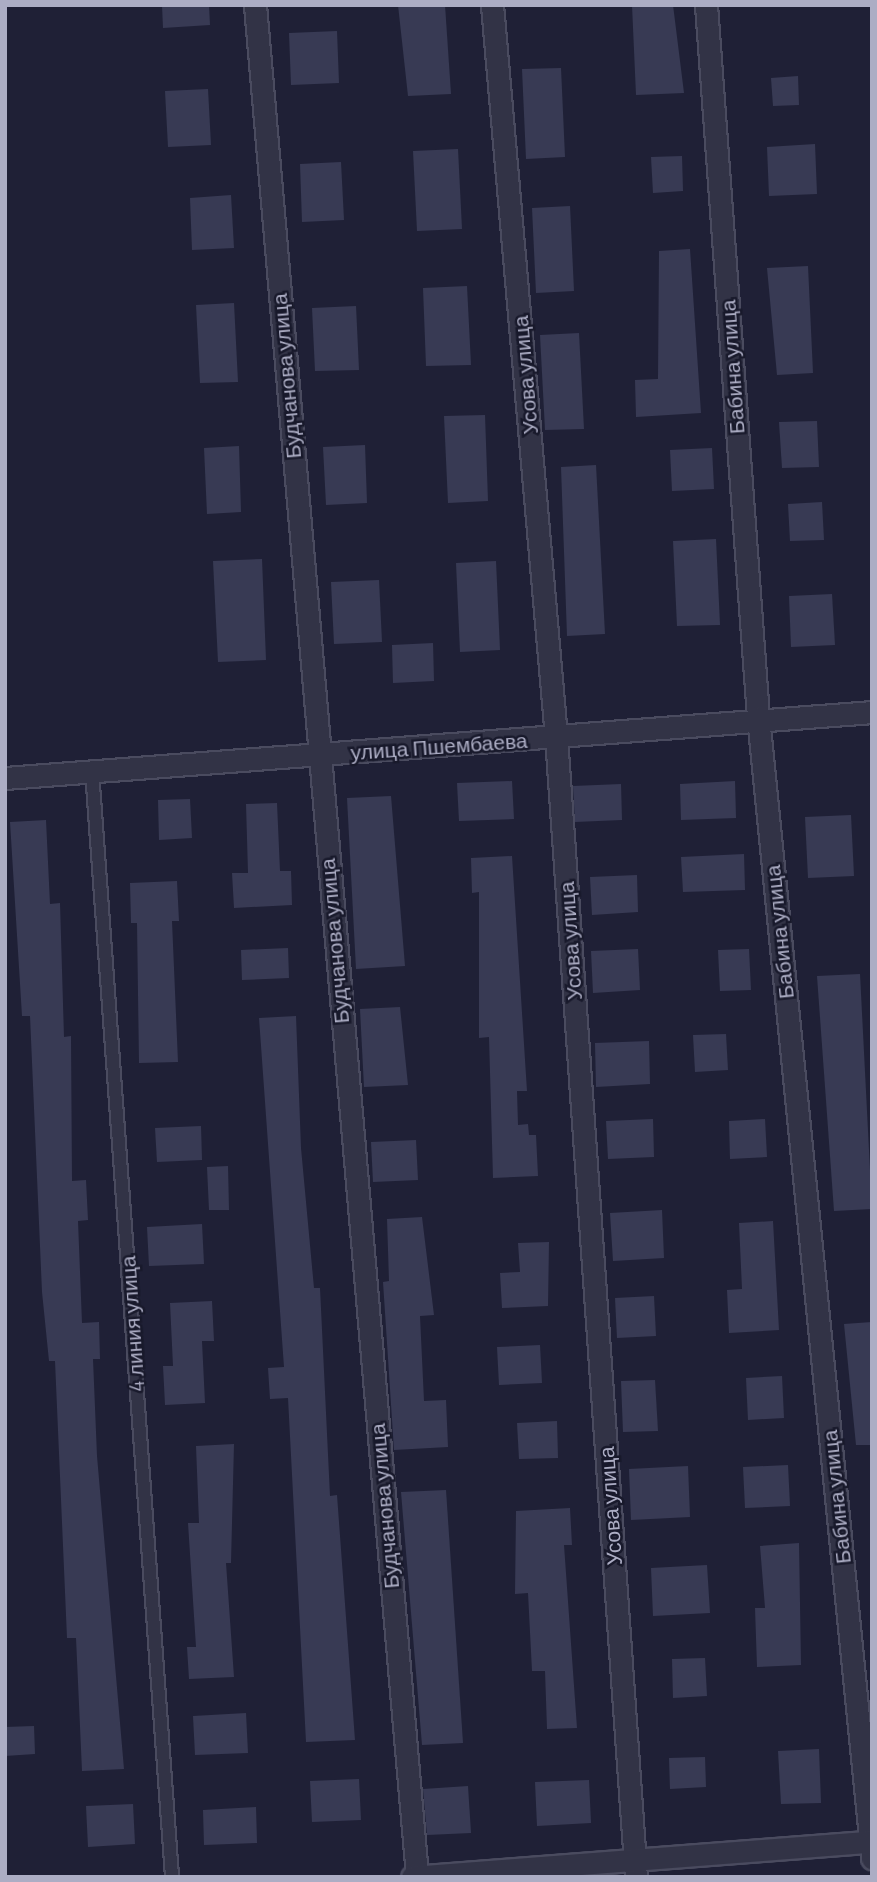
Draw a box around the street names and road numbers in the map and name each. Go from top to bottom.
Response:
street label: Будчанова улица [266,292,306,460]
street label: Бабина улица [715,299,749,435]
street label: Усова улица [507,315,543,435]
street label: улица Пшембаева [350,727,528,765]
street label: Будчанова улица [314,857,354,1025]
street label: Бабина улица [759,864,799,1000]
street label: Усова улица [553,881,587,1001]
street label: 4 линия улица [115,1255,149,1393]
street label: Будчанова улица [364,1422,404,1590]
street label: Бабина улица [816,1429,856,1565]
street label: Усова улица [593,1446,627,1566]

